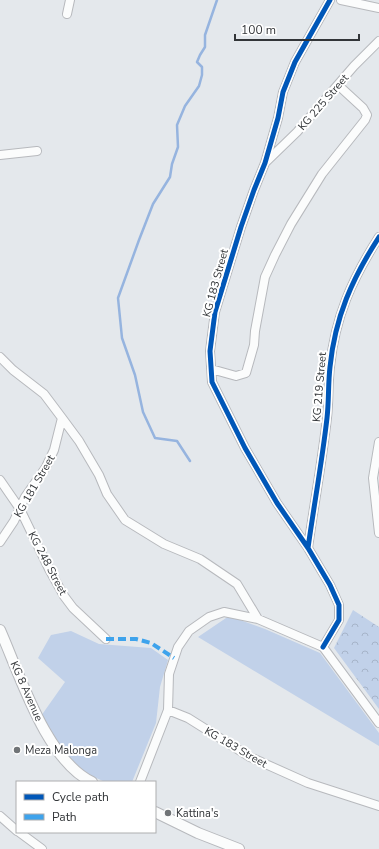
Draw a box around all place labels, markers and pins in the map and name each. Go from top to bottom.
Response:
place label: Meza Malonga [25,743,97,758]
marker: Meza Malonga [12,745,22,755]
place label: Kattina's [176,806,219,821]
marker: Kattina's [163,808,173,818]

